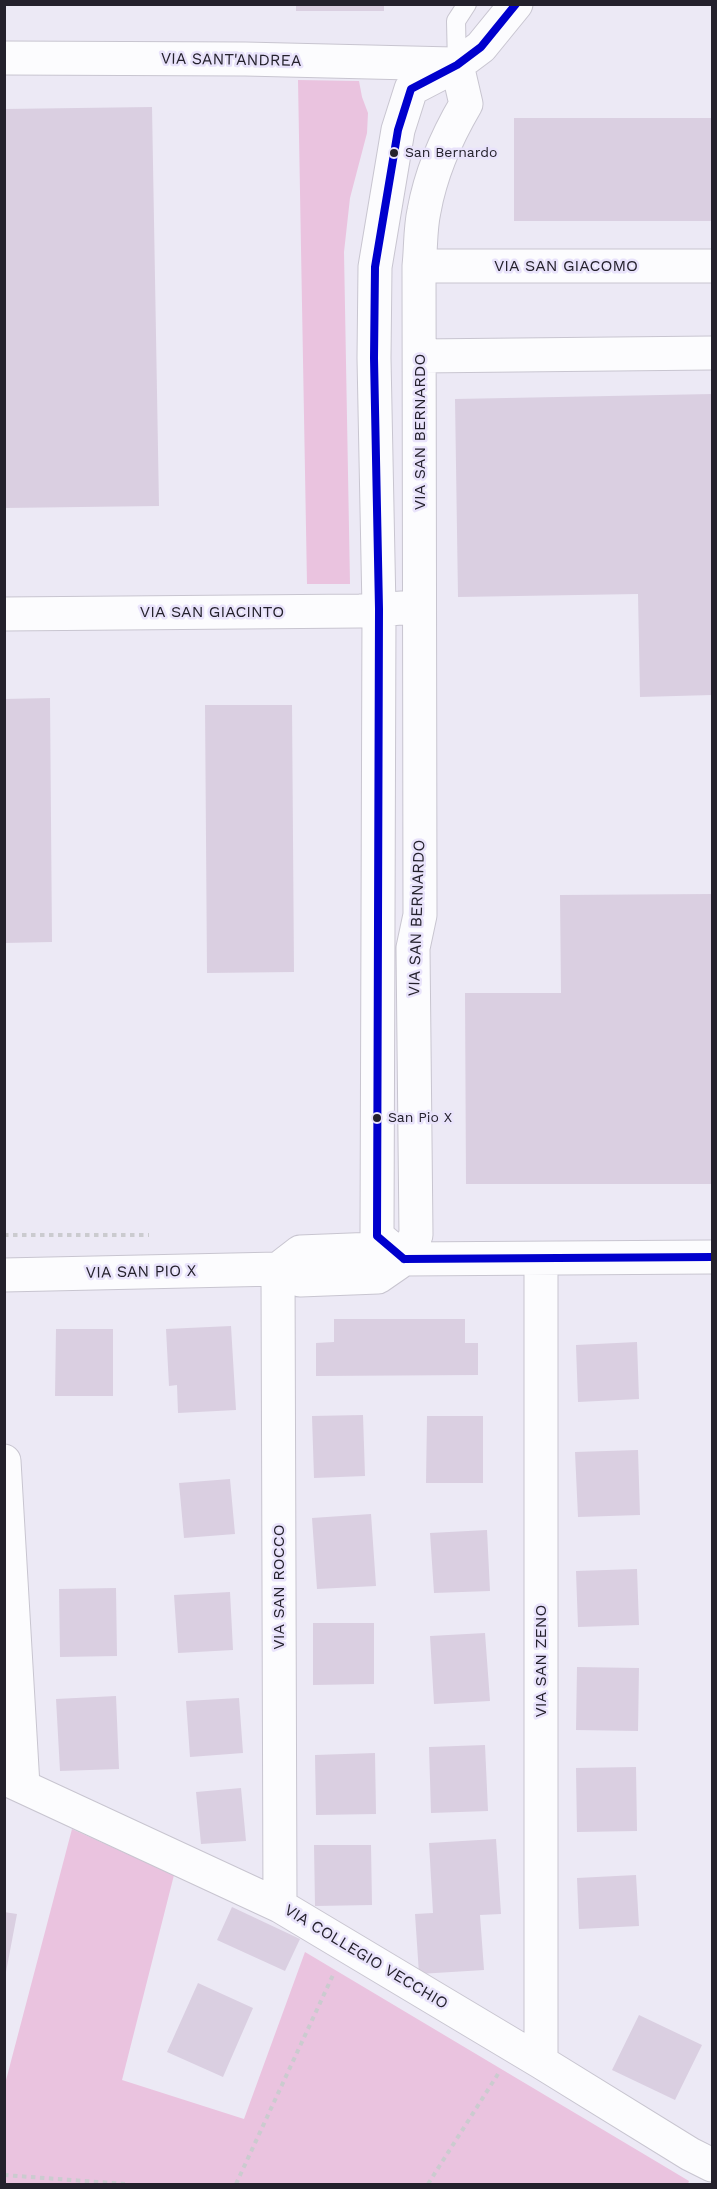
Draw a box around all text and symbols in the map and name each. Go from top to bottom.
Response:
street label: VIA SANT'ANDREA [161,49,301,71]
place label: San Bernardo [405,145,497,161]
marker: San Bernardo [388,147,400,159]
street label: VIA SAN GIACOMO [494,256,638,276]
street label: VIA SAN BERNARDO [410,354,430,510]
street label: VIA SAN GIACINTO [140,602,284,622]
street label: VIA SAN BERNARDO [405,839,429,997]
place label: San Pio X [388,1110,452,1126]
marker: San Pio X [371,1112,383,1124]
street label: VIA SAN PIO X [86,1261,196,1283]
street label: VIA SAN ROCCO [269,1524,289,1650]
street label: VIA SAN ZENO [531,1605,551,1717]
street label: VIA COLLEGIO VECCHIO [281,1900,451,2014]

